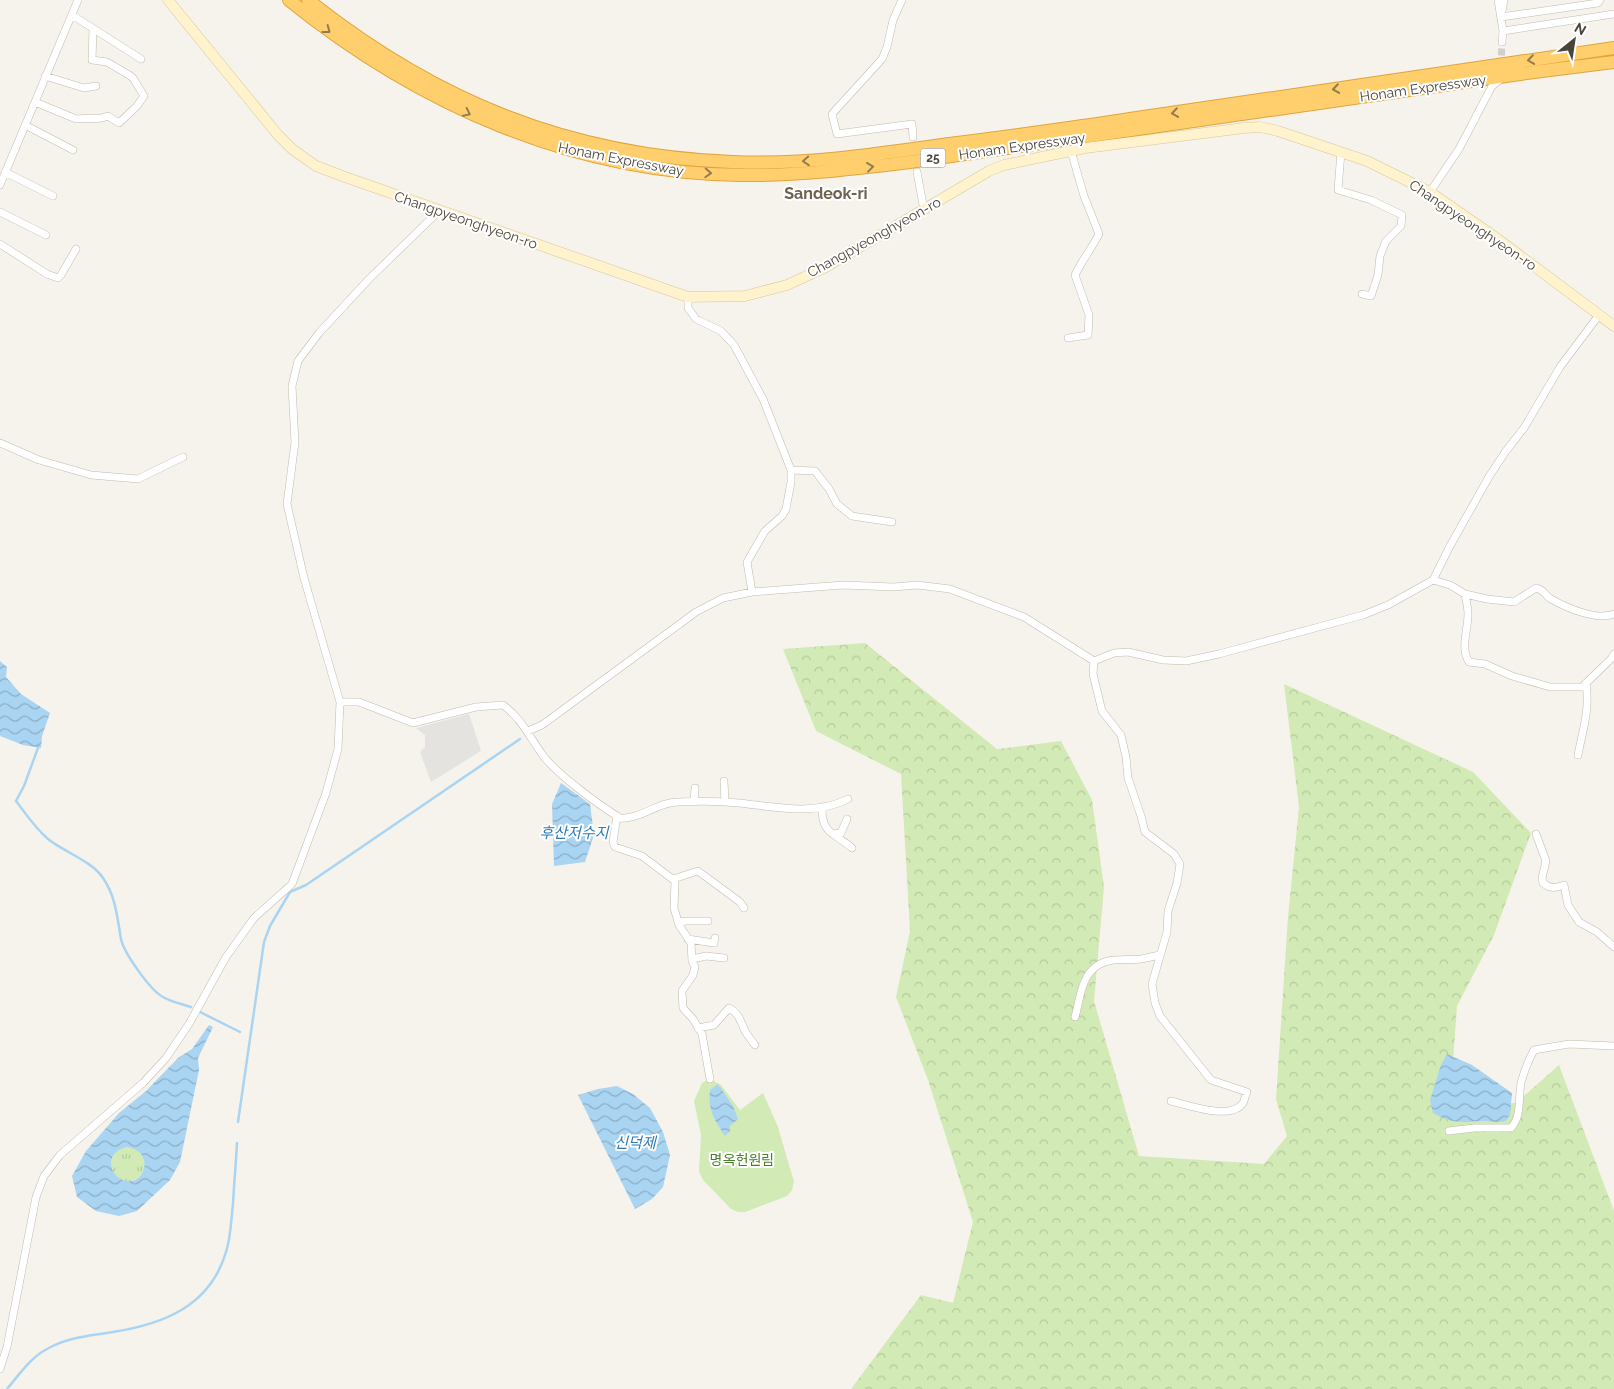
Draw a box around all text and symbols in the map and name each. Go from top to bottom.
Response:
north arrow [1549,15,1599,65]
text: N [1572,19,1589,38]
one-way arrow [321,24,331,33]
one-way arrow [1527,54,1535,65]
street label: Honam Expressway [1359,71,1488,105]
one-way arrow [1331,83,1339,94]
one-way arrow [462,106,471,117]
one-way arrow [1171,107,1179,117]
street label: Honam Expressway [958,129,1087,163]
street label: Honam Expressway [557,139,685,179]
road number: 25 [920,148,946,168]
one-way arrow [801,155,809,166]
one-way arrow [866,162,874,173]
one-way arrow [704,168,712,179]
street label: Changpyeonghyeon-ro [1406,176,1540,274]
district label: Sandeok-ri [784,184,868,203]
street label: Changpyeonghyeon-ro [392,188,540,252]
street label: Changpyeonghyeon-ro [804,194,944,280]
water label: 후산저수지 [539,824,610,842]
water label: 신덕제 [614,1134,658,1152]
park label: 명옥헌원림 [710,1152,774,1168]

